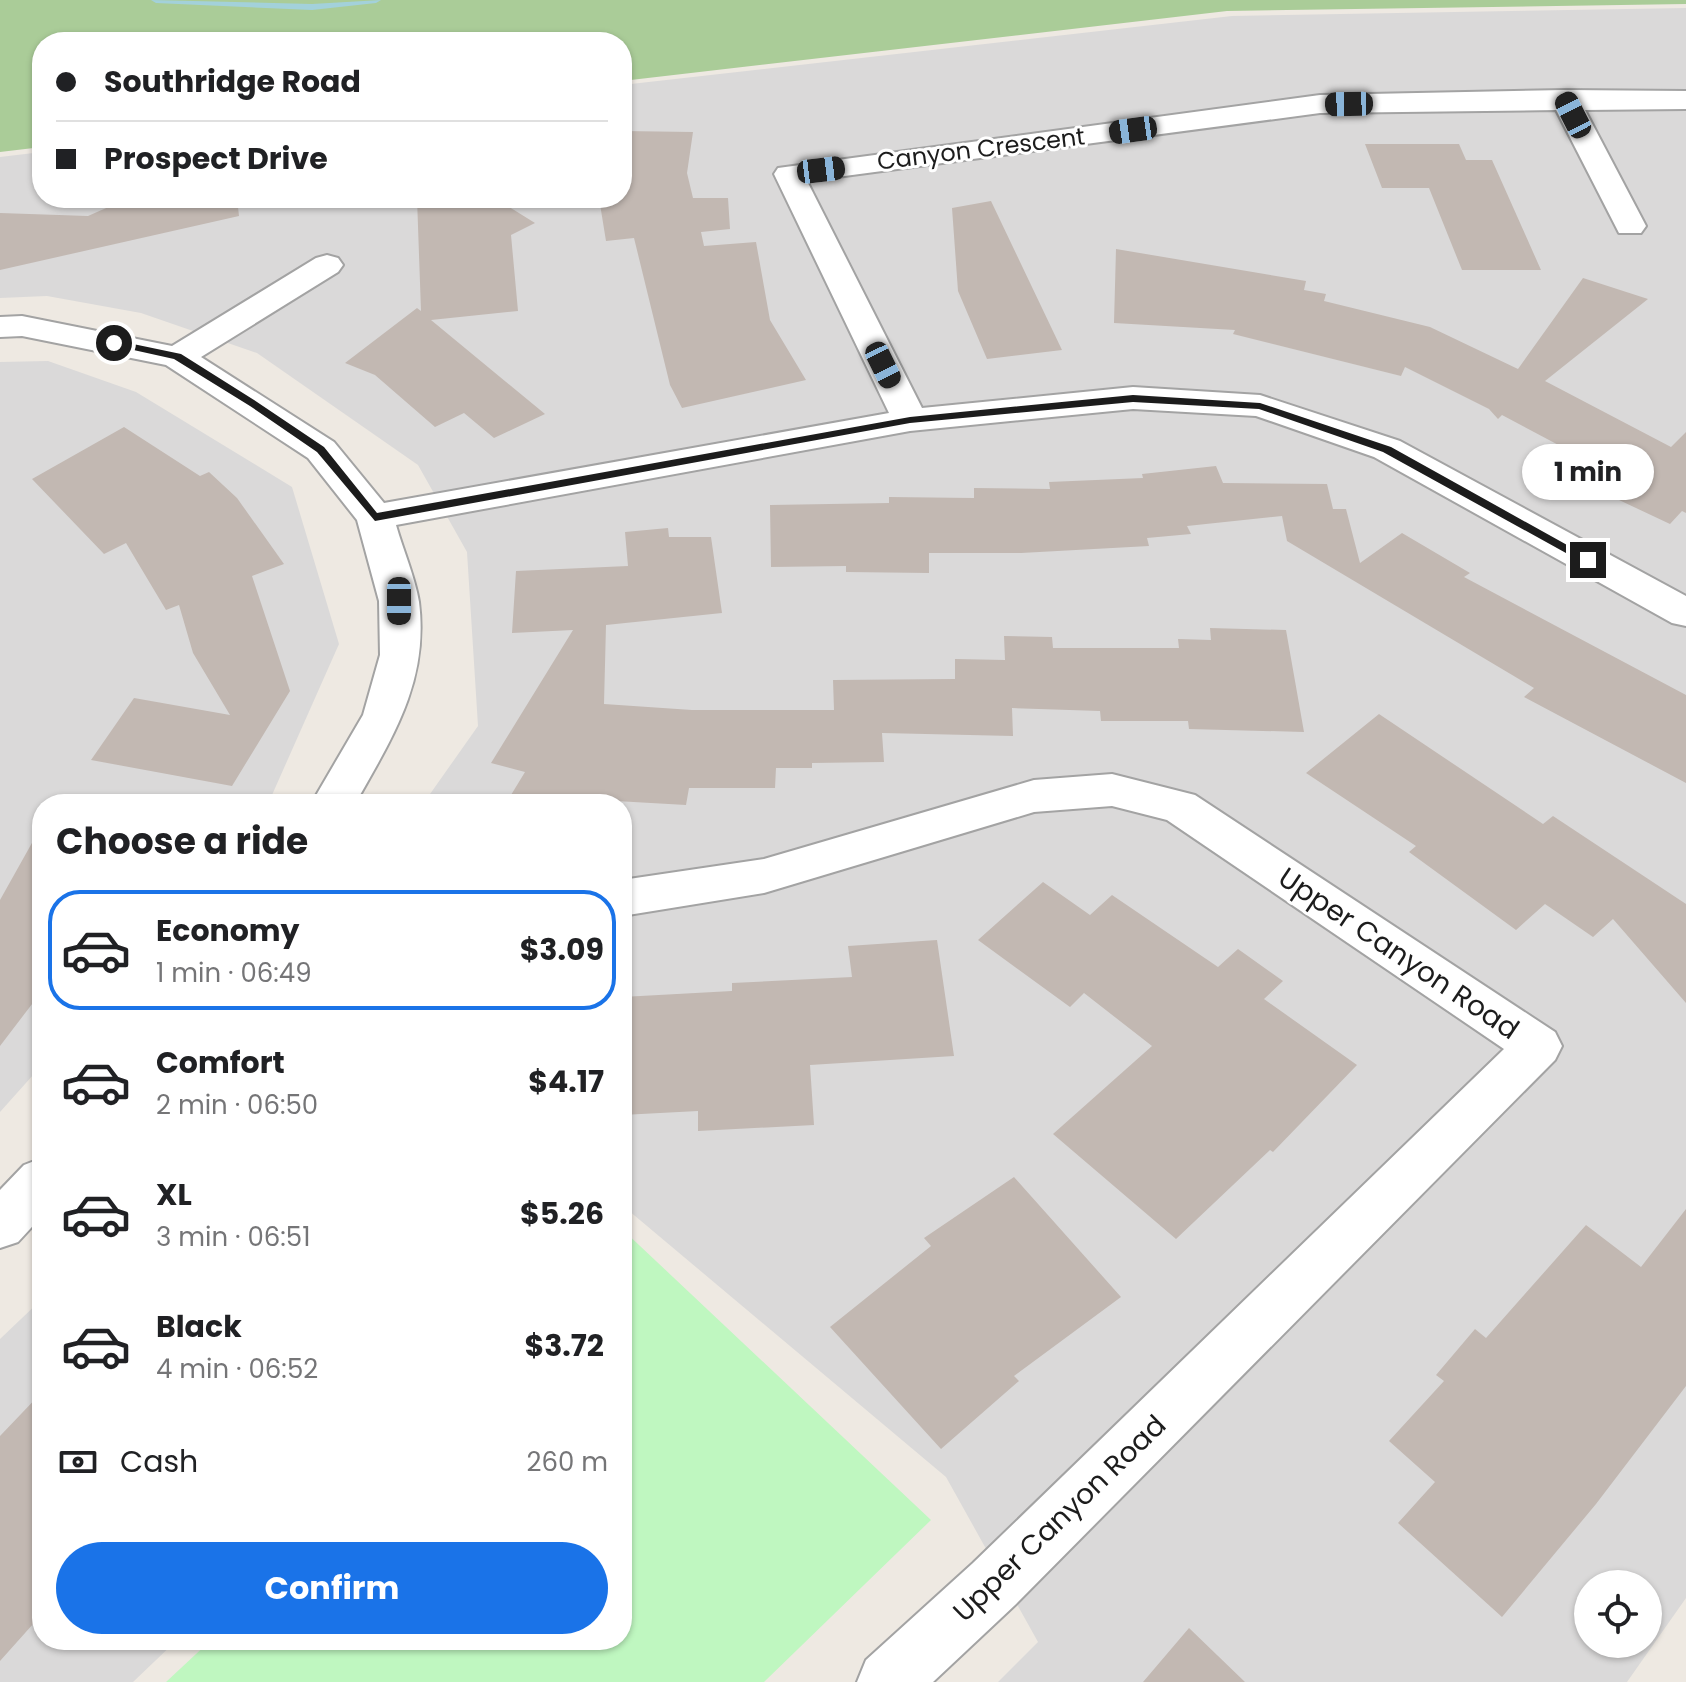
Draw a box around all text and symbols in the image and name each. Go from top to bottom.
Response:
text: Southridge Road [104,60,361,103]
car [1551,88,1595,142]
car [1325,92,1373,116]
car [1108,115,1158,145]
street label: Canyon Crescent [875,119,1087,178]
text: Prospect Drive [104,137,328,180]
car [796,155,846,185]
route start [96,325,132,361]
car [862,338,904,392]
callout: 1 min [1522,444,1654,500]
text: 1 min [1554,454,1622,490]
route end [1570,542,1606,578]
car [387,577,411,625]
text: Choose a ride [56,816,308,867]
street label: Upper Canyon Road [1271,858,1527,1049]
text: Economy [156,909,300,952]
icon: car [60,914,132,986]
text: $3.09 [520,928,604,971]
text: 1 min · 06:49 [156,955,312,991]
text: Comfort [156,1041,285,1084]
icon: car [60,1046,132,1118]
text: $4.17 [528,1060,604,1103]
text: 2 min · 06:50 [156,1087,318,1123]
text: XL [156,1173,192,1216]
icon: car [60,1178,132,1250]
text: $5.26 [520,1192,604,1235]
text: 3 min · 06:51 [156,1219,311,1255]
text: Black [156,1305,242,1348]
icon: car [60,1310,132,1382]
text: $3.72 [524,1324,604,1367]
text: 4 min · 06:52 [156,1351,318,1387]
street label: Upper Canyon Road [944,1406,1174,1630]
icon: cash [56,1440,100,1484]
text: Cash [120,1440,198,1483]
text: 260 m [526,1444,608,1480]
button: Confirm [56,1542,608,1634]
map controls [1574,1570,1662,1658]
button: locate [1574,1570,1662,1658]

